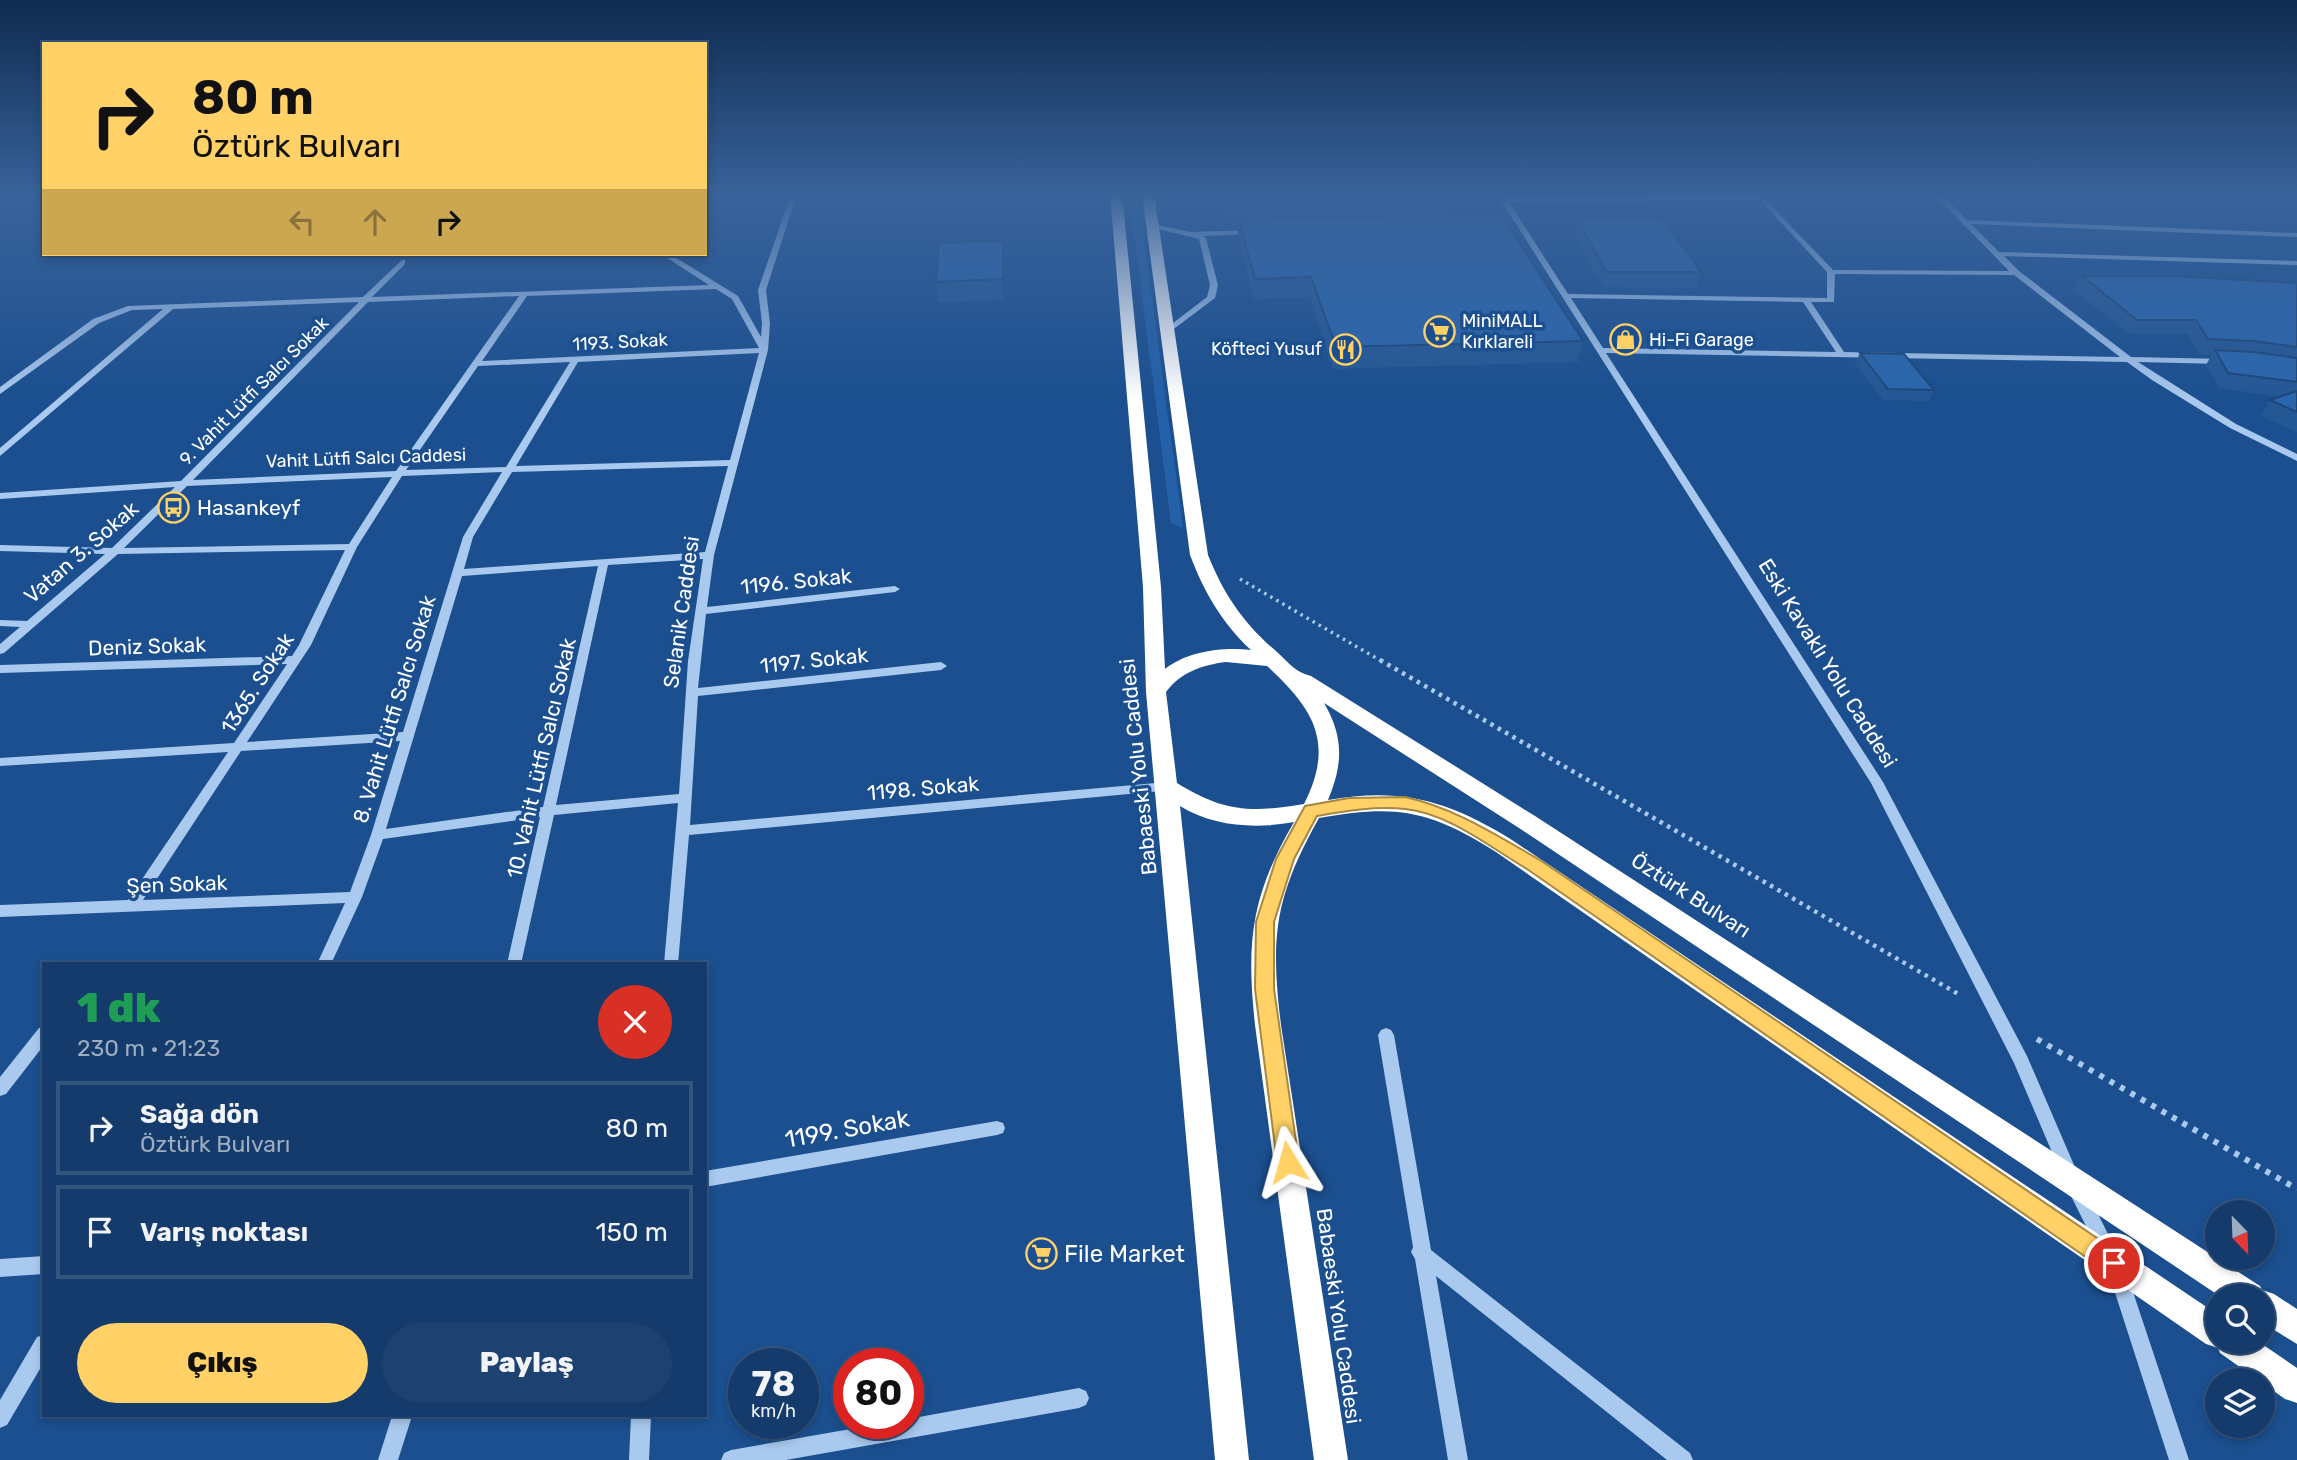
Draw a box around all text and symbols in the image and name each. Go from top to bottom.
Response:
text: 80 m [192,68,314,126]
icon: right [77,70,168,161]
text: Öztürk Bulvarı [192,127,401,165]
icon: left [283,203,321,241]
icon: ahead [356,203,394,241]
icon: right [429,203,467,241]
place label: MiniMALL Kırklareli [1462,310,1543,353]
street label: 9. Vahit Lütfi Salcı Sokak [175,311,334,470]
supermarket icon: MiniMALL Kırklareli [1422,314,1456,348]
shop icon: Hi-Fi Garage [1609,323,1643,357]
street label: 1193. Sokak [572,328,669,355]
place label: Hi-Fi Garage [1649,329,1754,351]
restaurant icon: Köfteci Yusuf [1328,332,1362,366]
place label: Köfteci Yusuf [1211,338,1322,360]
street label: Vahit Lütfi Salcı Caddesi [265,444,467,472]
bus stop icon: Hasankeyf [157,490,191,524]
place label: Hasankeyf [197,495,300,520]
street label: Vatan 3. Sokak [19,496,143,608]
street label: Selanik Caddesi [658,534,704,690]
street label: Eski Kavaklı Yolu Caddesi [1753,554,1903,772]
street label: 1196. Sokak [739,563,853,599]
street label: 8. Vahit Lütfi Salcı Sokak [347,592,441,826]
street label: 1365. Sokak [215,628,299,738]
street label: Deniz Sokak [88,631,207,661]
street label: 10. Vahit Lütfi Salcı Sokak [501,635,581,881]
street label: 1197. Sokak [759,642,869,678]
street label: Babaeski Yolu Caddesi [1114,658,1162,876]
street label: 1198. Sokak [866,771,980,805]
street label: Öztürk Bulvarı [1627,847,1755,943]
street label: Şen Sokak [126,870,228,898]
text: 1 dk [77,983,160,1033]
button: close [598,985,672,1059]
text: 230 m · 21:23 [77,1034,220,1062]
text: Sağa dön [140,1099,259,1130]
street label: 1199. Sokak [783,1104,912,1154]
icon: right [81,1109,119,1147]
text: 80 m [605,1113,668,1144]
position arrow [1251,1125,1325,1199]
text: Öztürk Bulvarı [140,1130,290,1158]
north arrow [2205,1200,2275,1270]
map controls [2205,1200,2275,1438]
street label: Babaeski Yolu Caddesi [1311,1207,1367,1425]
icon: arrive [81,1213,119,1251]
text: Varış noktası [140,1217,308,1248]
text: 150 m [595,1217,668,1248]
pin [2084,1233,2144,1293]
supermarket icon: File Market [1024,1237,1058,1271]
place label: File Market [1064,1240,1185,1268]
icon: arrive [2095,1244,2133,1282]
button: search [2205,1284,2275,1354]
button: Çıkış [77,1323,368,1403]
button: Paylaş [382,1323,672,1403]
speed limit sign: 80 [833,1348,924,1439]
text: 78 [752,1363,795,1405]
button: layers [2205,1368,2275,1438]
text: km/h [751,1400,796,1422]

